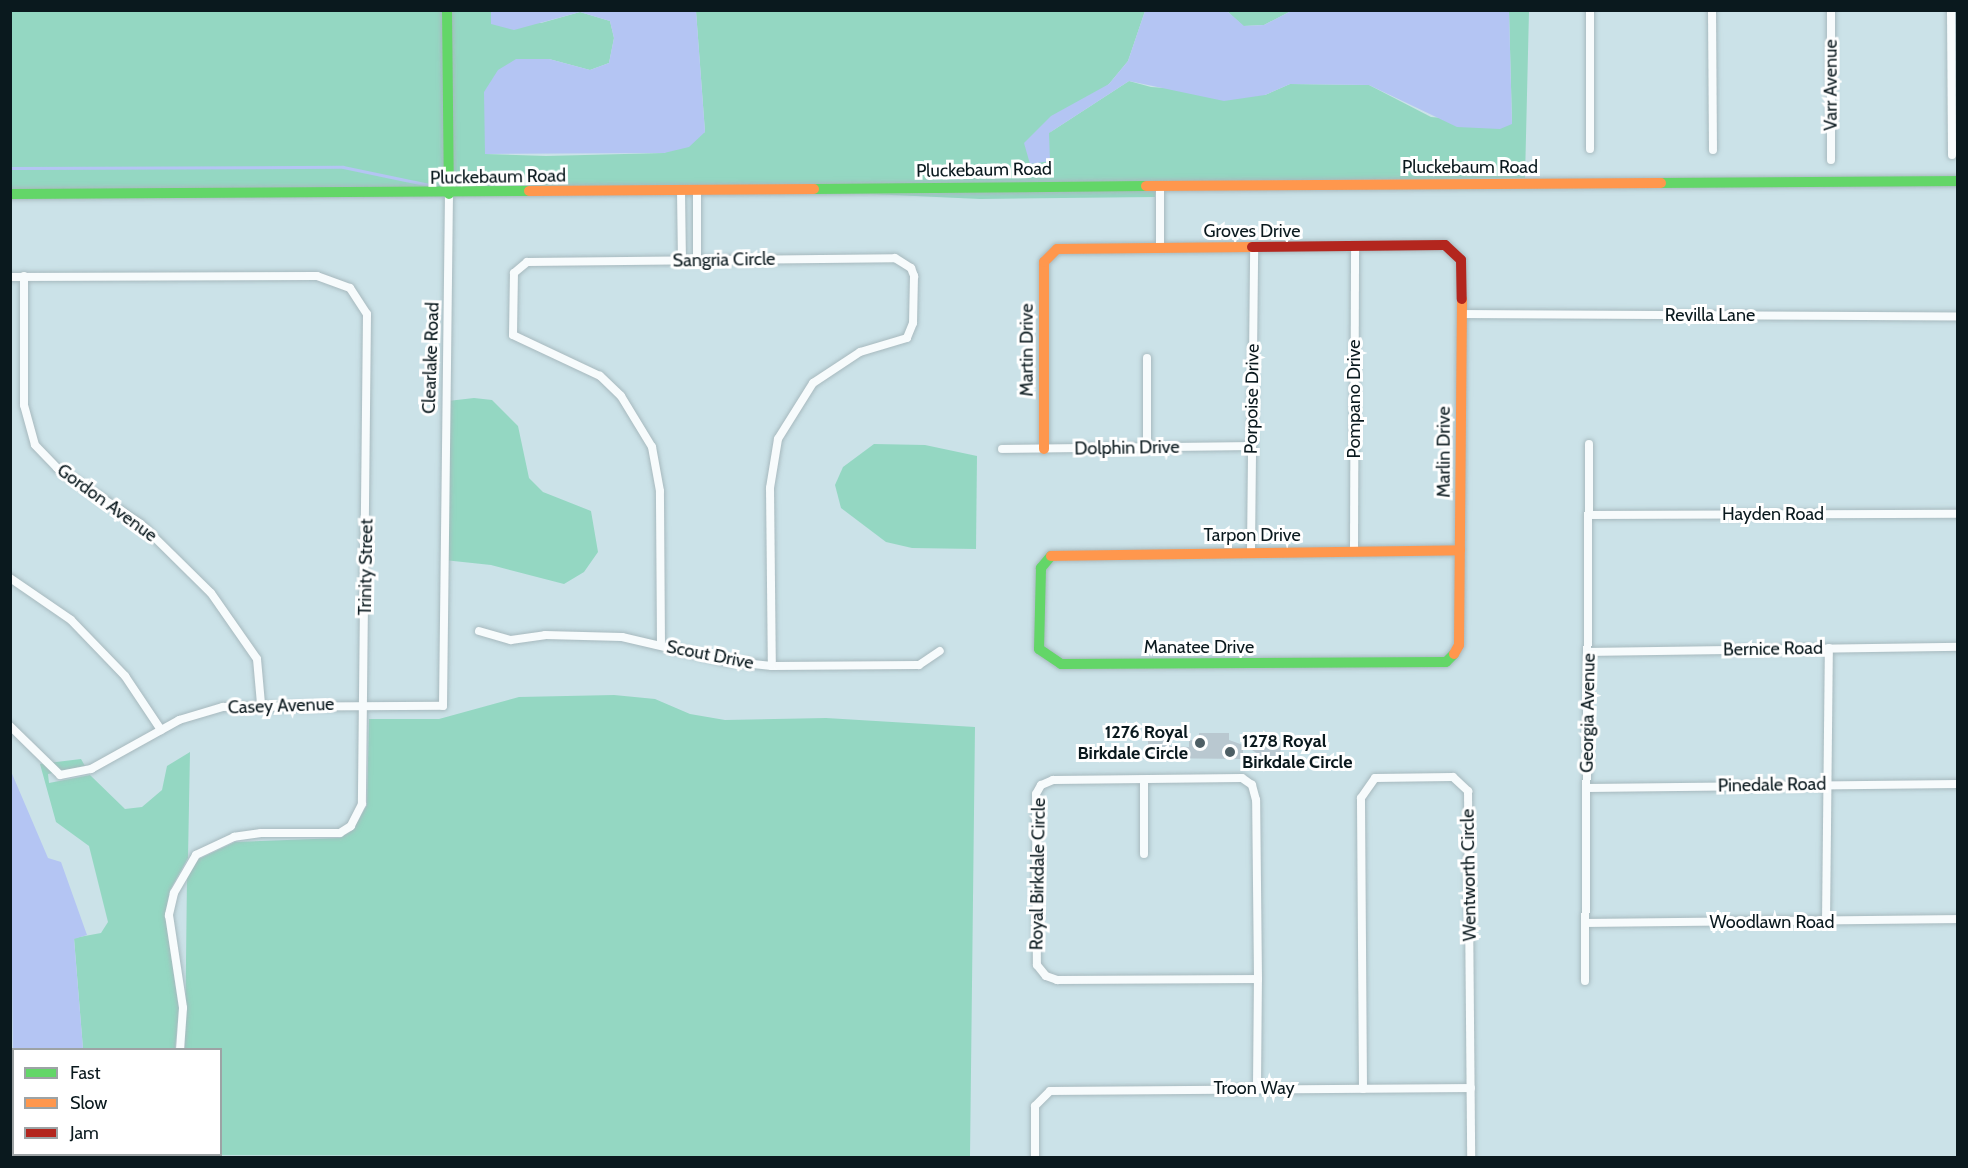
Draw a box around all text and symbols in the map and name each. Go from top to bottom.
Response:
street label: Varr Avenue [1820,39,1842,131]
street label: Pluckebaum Road [1402,156,1538,178]
street label: Pluckebaum Road [916,158,1052,182]
street label: Pluckebaum Road [430,165,566,189]
street label: Groves Drive [1204,220,1300,242]
street label: Sangria Circle [672,248,776,272]
street label: Clearlake Road [418,302,444,414]
street label: Martin Drive [1016,303,1038,397]
street label: Revilla Lane [1665,304,1755,326]
street label: Pompano Drive [1343,340,1365,458]
street label: Porpoise Drive [1240,344,1264,454]
street label: Marlin Drive [1433,406,1455,498]
street label: Dolphin Drive [1074,436,1180,460]
street label: Gordon Avenue [53,459,161,547]
street label: Hayden Road [1722,503,1824,525]
street label: Trinity Street [354,518,378,616]
street label: Tarpon Drive [1203,524,1301,546]
street label: Scout Drive [665,636,755,674]
street label: Manatee Drive [1144,636,1254,658]
street label: Bernice Road [1723,637,1823,661]
street label: Georgia Avenue [1576,653,1600,773]
street label: Casey Avenue [227,693,335,719]
place label: 1276 Royal Birkdale Circle [1077,722,1188,764]
place label: 1278 Royal Birkdale Circle [1242,731,1353,774]
marker: 1276 Royal Birkdale Circle [1193,736,1207,750]
marker: 1278 Royal Birkdale Circle [1223,745,1237,759]
street label: Pinedale Road [1718,773,1826,797]
street label: Royal Birkdale Circle [1026,798,1050,950]
street label: Wentworth Circle [1457,809,1481,941]
street label: Woodlawn Road [1710,911,1834,933]
legend [12,1048,222,1156]
text: Fast [70,1062,101,1084]
street label: Troon Way [1213,1077,1295,1099]
text: Slow [70,1092,107,1114]
text: Jam [70,1122,99,1144]

